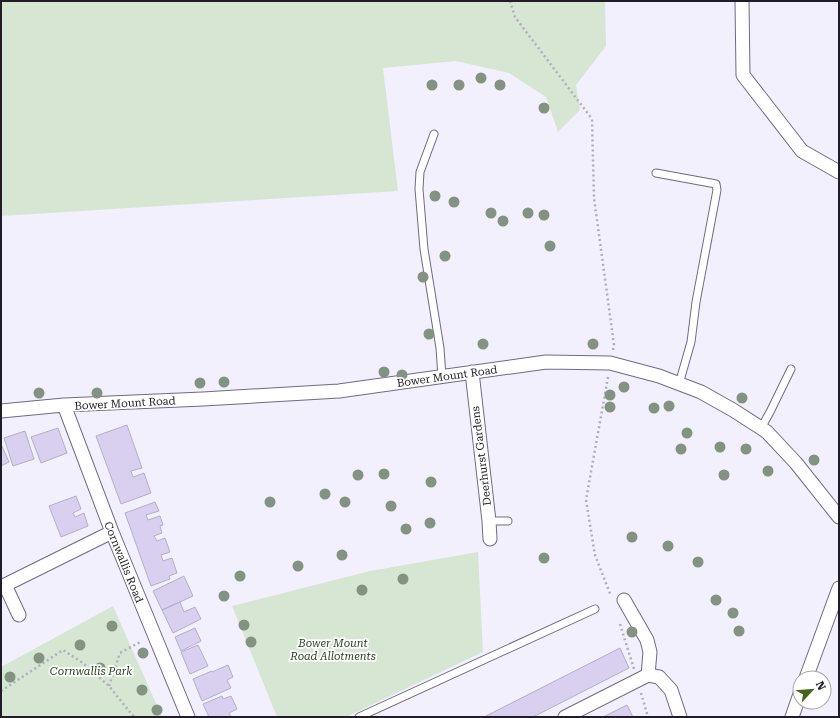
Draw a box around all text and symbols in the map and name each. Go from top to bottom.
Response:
street label: Bower Mount Road [396,363,498,390]
street label: Bower Mount Road [74,394,176,413]
street label: Deerhurst Gardens [469,405,494,506]
street label: Cornwallis Road [101,520,146,605]
park label: Bower Mount Road Allotments [289,637,376,663]
park label: Cornwallis Park [50,665,132,678]
north arrow [792,670,832,710]
text: N [813,679,828,693]

